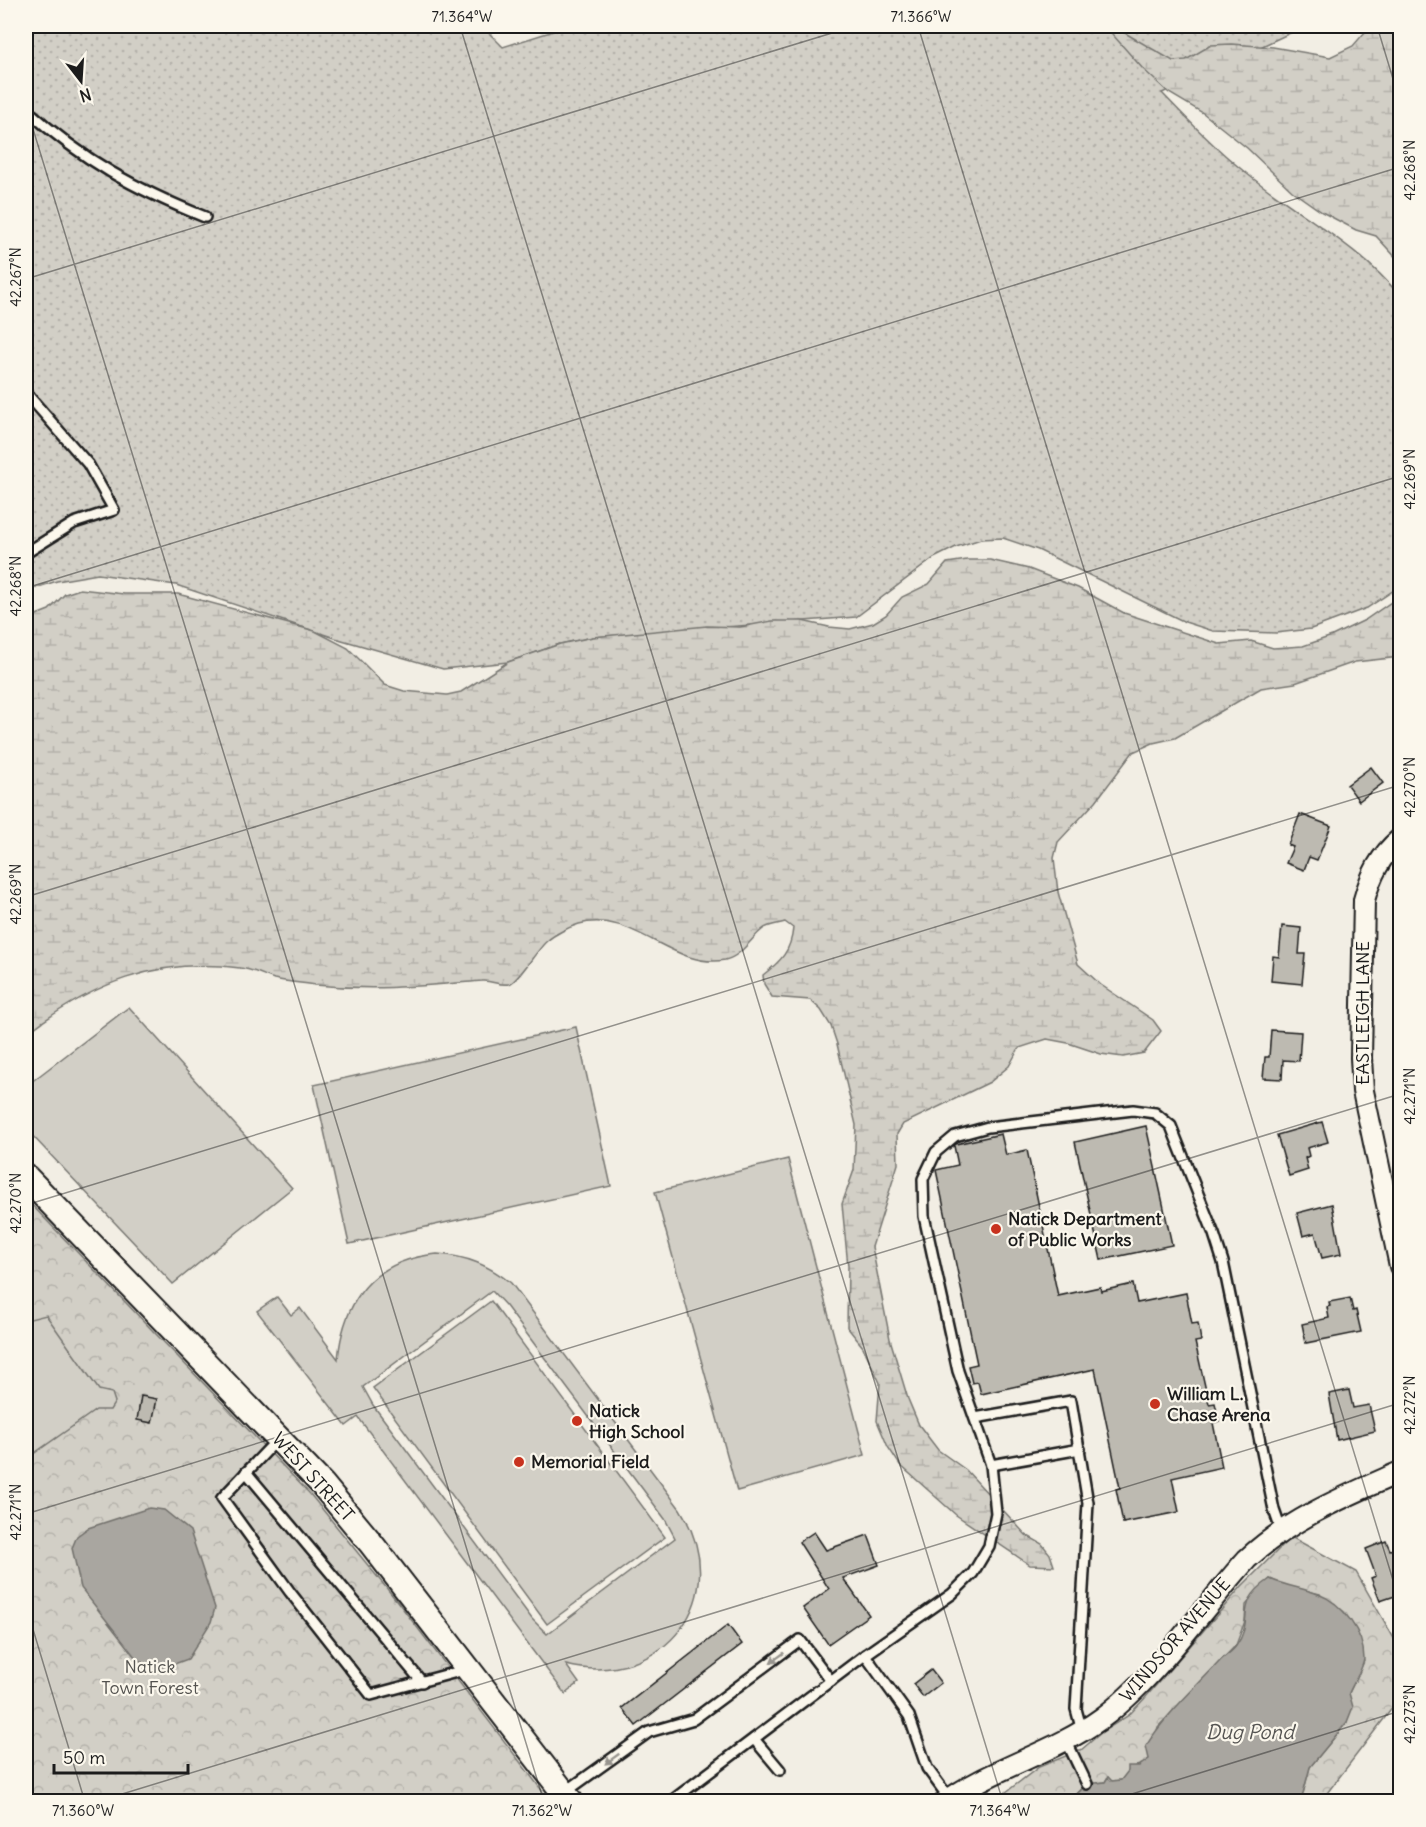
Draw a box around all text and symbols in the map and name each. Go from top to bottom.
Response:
text: 71.364°W [432,7,493,26]
text: 71.366°W [891,7,952,26]
north arrow [51,51,111,111]
text: N [77,84,94,107]
text: 42.268°N [1400,140,1419,200]
text: 42.267°N [6,247,25,307]
text: 42.269°N [1400,449,1419,509]
text: 42.268°N [6,556,25,616]
text: 42.270°N [1400,757,1419,817]
text: 42.269°N [6,864,25,924]
street label: EASTLEIGH LANE [1351,941,1374,1085]
text: 42.271°N [1400,1068,1419,1124]
text: 42.270°N [6,1173,25,1233]
place label: Natick Department of Public Works [1008,1207,1162,1251]
marker: Natick Department of Public Works [989,1222,1003,1236]
text: 42.272°N [1400,1375,1419,1435]
place label: William L. Chase Arena [1167,1382,1270,1426]
marker: William L. Chase Arena [1148,1397,1162,1411]
place label: Natick High School [589,1399,685,1443]
marker: Natick High School [570,1414,584,1428]
street label: WEST STREET [267,1427,359,1526]
place label: Memorial Field [531,1450,650,1473]
marker: Memorial Field [512,1455,526,1469]
text: 42.271°N [6,1484,25,1540]
street label: WINDSOR AVENUE [1114,1573,1235,1707]
one-way arrow [769,1651,784,1663]
park label: Natick Town Forest [101,1655,199,1699]
text: 42.273°N [1400,1684,1419,1744]
water label: Dug Pond [1206,1719,1296,1744]
scale bar [54,1737,188,1775]
text: 50 m [63,1746,105,1769]
one-way arrow [605,1753,621,1765]
text: 71.360°W [52,1801,114,1820]
text: 71.362°W [512,1801,573,1820]
text: 71.364°W [970,1801,1031,1820]

